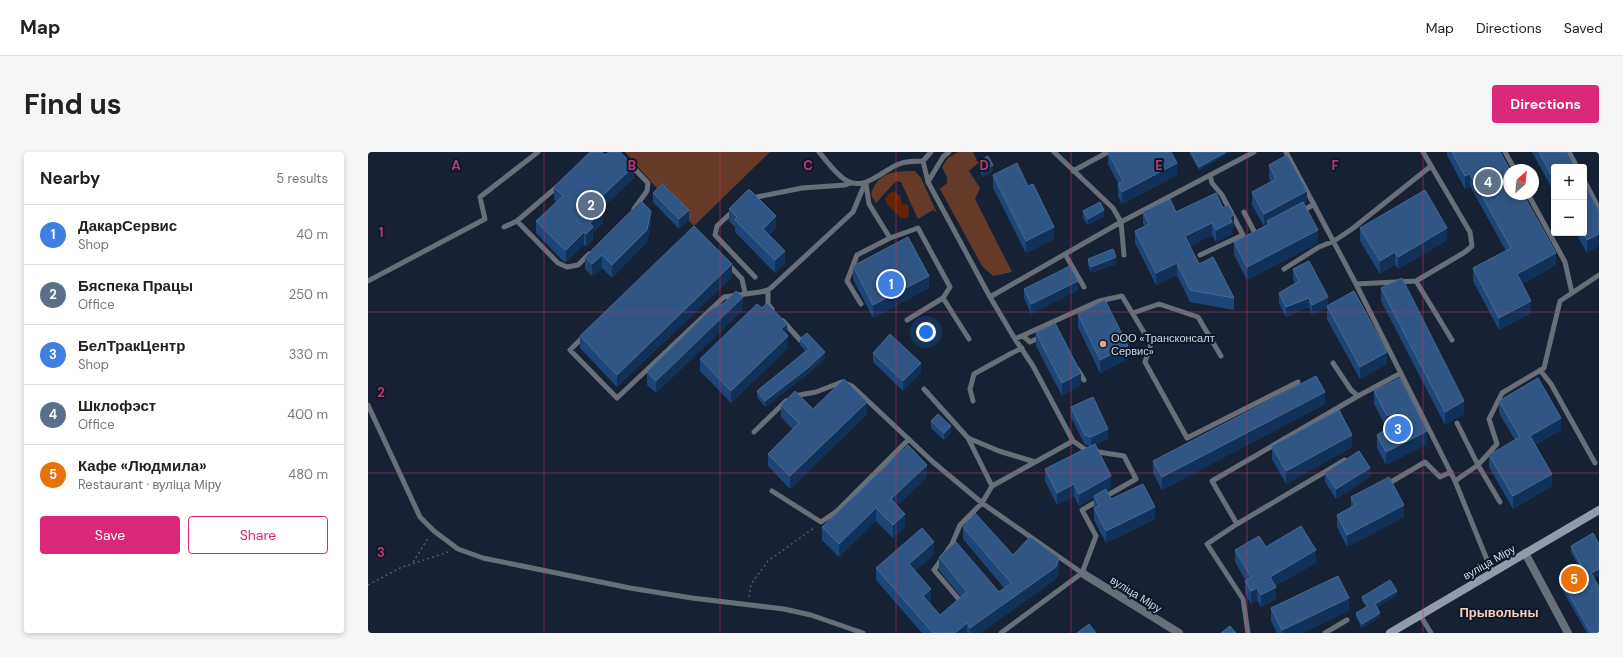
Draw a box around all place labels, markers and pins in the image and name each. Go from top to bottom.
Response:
pin: 4 [1475,167,1501,197]
pin: 2 [578,190,604,220]
pin: 1 [878,269,904,299]
place label: ООО «Трансконсалт Сервис» [1111,331,1215,358]
marker: ООО «Трансконсалт Сервис» [1098,339,1108,349]
pin: 3 [1385,414,1411,444]
pin: 5 [1561,564,1587,594]

